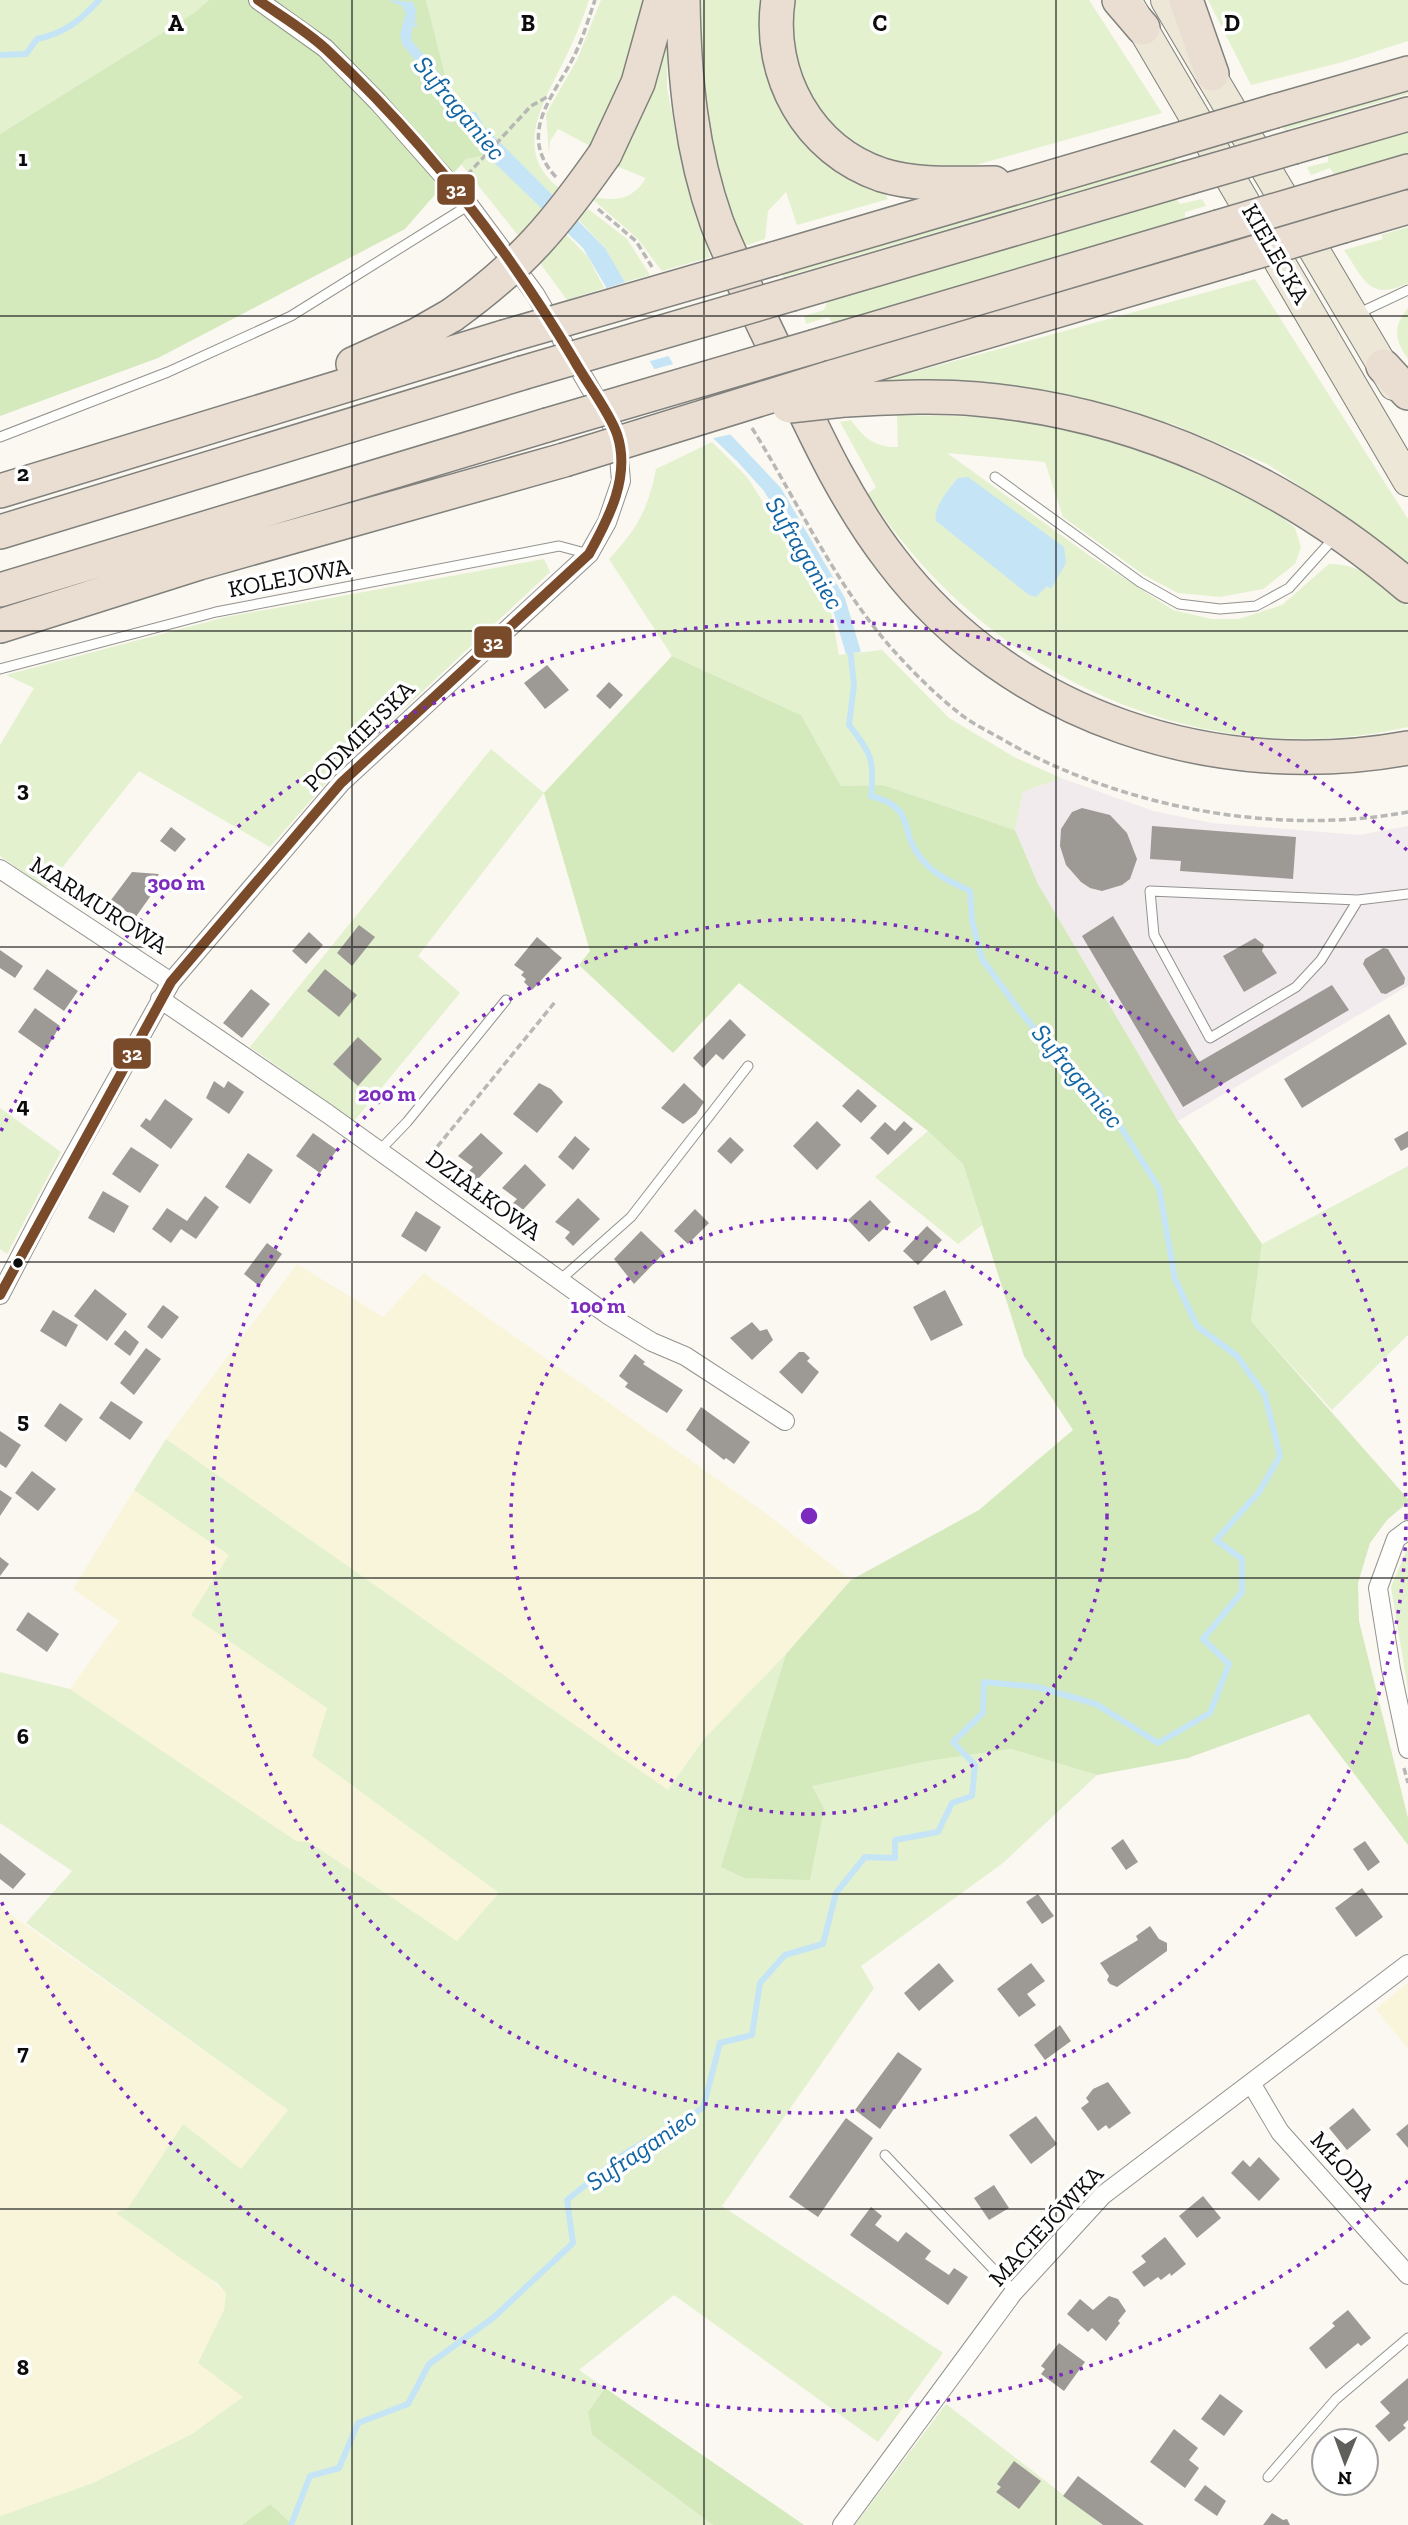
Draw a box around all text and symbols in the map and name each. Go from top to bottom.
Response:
text: A [168,9,184,37]
text: B [521,9,535,37]
text: C [873,9,887,37]
text: D [1224,9,1240,37]
water label: Sufraganiec [407,49,513,167]
text: 1 [18,144,28,172]
line badge: 32 [436,173,476,206]
text: 32 [446,178,466,201]
street label: KIELECKA [1236,198,1317,309]
text: 2 [17,459,29,487]
water label: Sufraganiec [759,491,851,615]
street label: KOLEJOWA [226,551,353,604]
line badge: 32 [473,625,513,659]
text: 32 [483,631,503,654]
street label: PODMIEJSKA [297,674,421,797]
text: 3 [17,775,29,803]
street label: MARMUROWA [25,849,174,960]
text: 300 m [147,870,205,895]
water label: Sufraganiec [1025,1017,1131,1135]
line badge: 32 [112,1037,152,1070]
text: 32 [122,1042,142,1065]
text: 200 m [358,1081,416,1106]
text: 4 [16,1091,30,1119]
street label: DZIAŁKOWA [421,1143,548,1246]
unlabelled marker [11,1256,25,1270]
text: 100 m [571,1293,626,1318]
text: 5 [17,1406,29,1434]
centre of rings [797,1504,821,1528]
text: 6 [17,1722,29,1750]
text: 7 [17,2038,29,2066]
water label: Sufraganiec [580,2100,702,2198]
street label: MŁODA [1305,2125,1382,2207]
street label: MACIEJÓWKA [982,2159,1109,2292]
text: 8 [17,2353,29,2381]
north arrow [1310,2427,1380,2497]
text: N [1337,2467,1352,2490]

